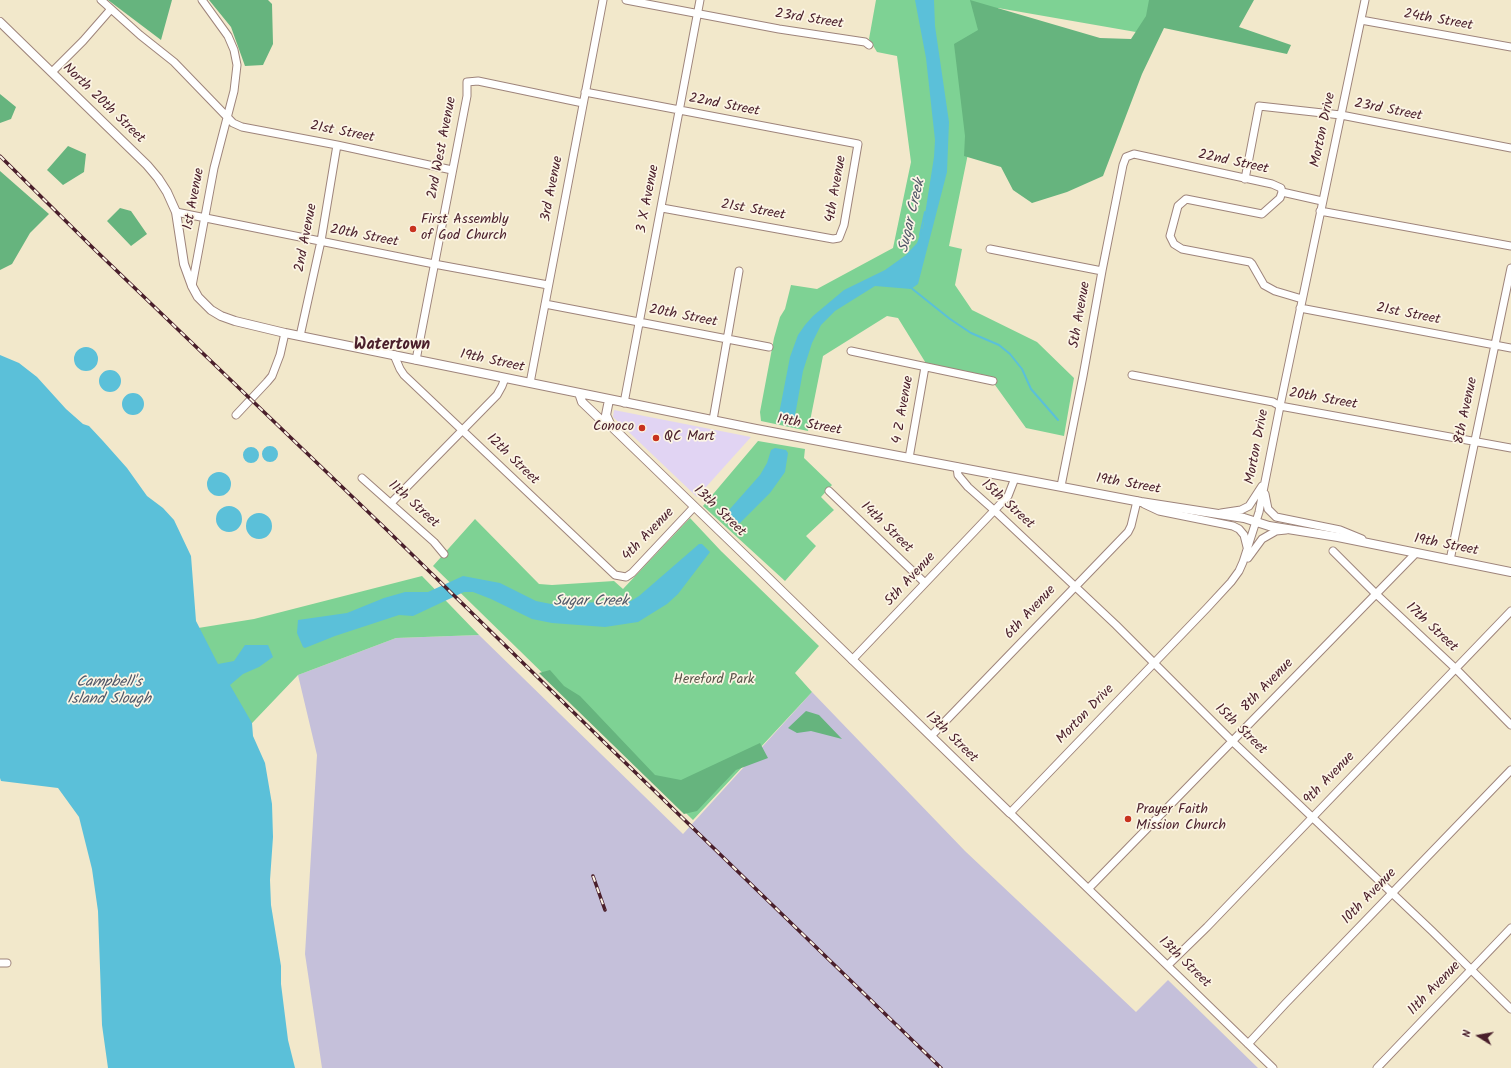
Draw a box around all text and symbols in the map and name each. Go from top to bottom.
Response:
street label: 23rd Street [774,6,844,34]
street label: 24th Street [1402,7,1474,35]
street label: North 20th Street [58,60,148,148]
street label: 22nd Street [687,91,761,121]
street label: Morton Drive [1308,91,1340,169]
street label: 2nd West Avenue [425,96,461,200]
street label: 23rd Street [1353,96,1423,126]
street label: 21st Street [308,119,376,147]
street label: 22nd Street [1196,147,1270,179]
street label: 4th Avenue [823,154,851,224]
street label: 3rd Avenue [538,155,568,223]
street label: 3 X Avenue [634,163,664,235]
street label: 1st Avenue [181,167,209,231]
water label: Sugar Creek [896,178,930,254]
street label: 21st Street [720,197,786,225]
street label: 2nd Avenue [292,202,322,274]
place label: First Assembly of God Church [421,213,509,246]
street label: 20th Street [328,222,400,252]
marker: First Assembly of God Church [408,224,418,234]
street label: 5th Avenue [1067,280,1095,350]
street label: 21st Street [1374,301,1442,329]
street label: 20th Street [647,302,719,332]
district label: Watertown [354,336,430,356]
street label: 19th Street [458,347,526,377]
street label: 4 Z Avenue [890,375,918,445]
street label: 8th Avenue [1452,376,1482,446]
street label: 20th Street [1287,386,1359,414]
street label: Morton Drive [1242,408,1274,486]
street label: 19th Street [775,412,843,440]
place label: Conoco [593,420,634,436]
marker: Conoco [637,423,647,433]
place label: QC Mart [664,430,715,446]
street label: 12th Street [482,431,542,489]
marker: QC Mart [651,433,661,443]
street label: 19th Street [1094,471,1162,499]
street label: 15th Street [977,477,1037,533]
street label: 11th Street [384,478,442,532]
street label: 13th Street [689,483,749,541]
street label: 14th Street [856,499,916,557]
street label: 4th Avenue [620,505,678,565]
street label: 19th Street [1412,532,1480,560]
street label: 5th Avenue [882,550,940,610]
street label: 6th Avenue [1002,583,1060,643]
water label: Sugar Creek [554,593,628,611]
street label: 17th Street [1402,600,1460,656]
street label: 8th Avenue [1238,656,1298,716]
park label: Hereford Park [674,673,754,689]
water label: Campbell's Island Slough [67,674,151,709]
street label: Morton Drive [1054,682,1118,748]
street label: 15th Street [1210,701,1270,759]
street label: 13th Street [921,709,981,767]
street label: 9th Avenue [1301,749,1359,809]
place label: Prayer Faith Mission Church [1136,803,1226,836]
marker: Prayer Faith Mission Church [1123,814,1133,824]
street label: 10th Avenue [1339,866,1401,928]
street label: 13th Street [1154,934,1214,992]
street label: 11th Avenue [1405,959,1465,1019]
north arrow [1459,1016,1499,1056]
text: N [1458,1029,1477,1039]

